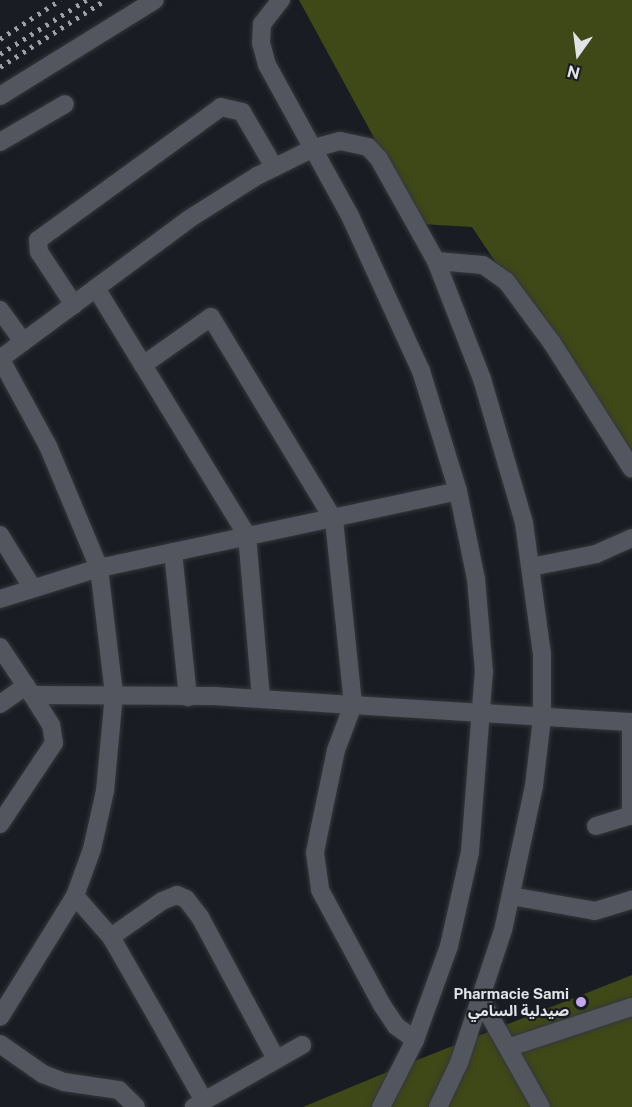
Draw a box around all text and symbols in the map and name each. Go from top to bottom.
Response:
north arrow [548,24,608,84]
text: N [565,61,582,83]
place label: Pharmacie Sami صيدلية السامي [453,984,569,1019]
marker: Pharmacie Sami صيدلية السامي [574,995,588,1009]

